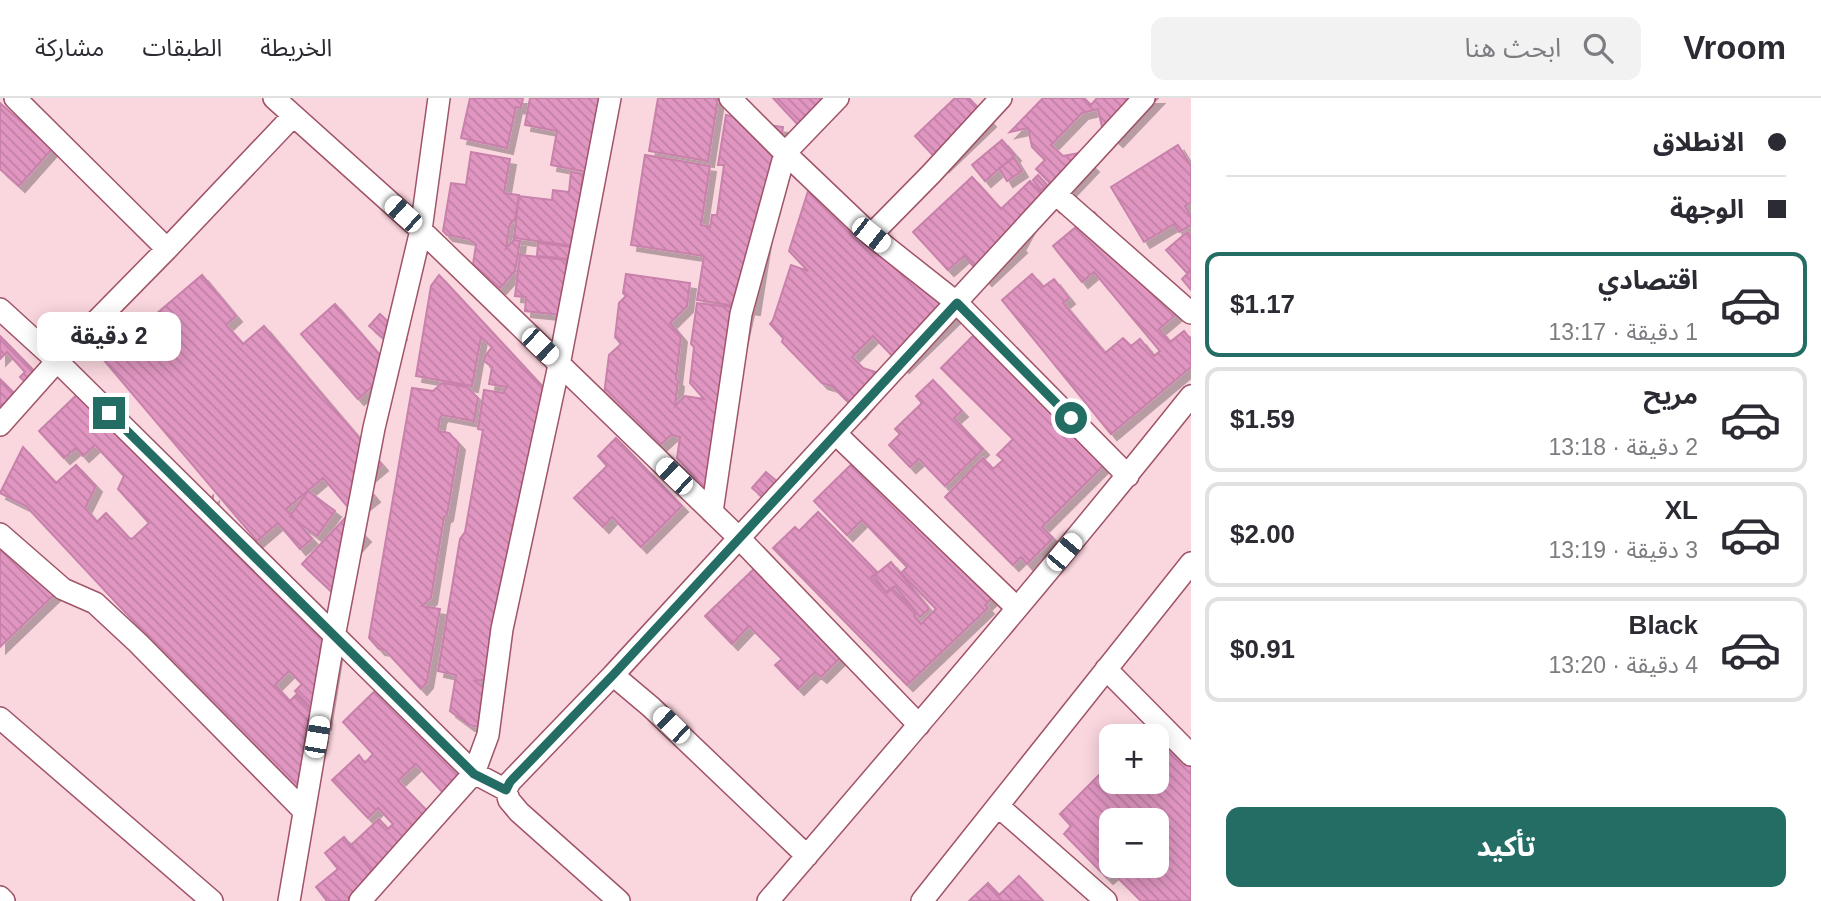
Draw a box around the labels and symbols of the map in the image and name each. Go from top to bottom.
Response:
car [381,192,426,236]
car [848,214,895,256]
callout: 2 دقيقة [37,312,181,360]
car [518,324,563,368]
route end [93,397,125,429]
route start [1055,402,1087,434]
car [652,454,697,498]
car [1043,529,1086,575]
car [649,703,694,747]
car [304,714,331,760]

